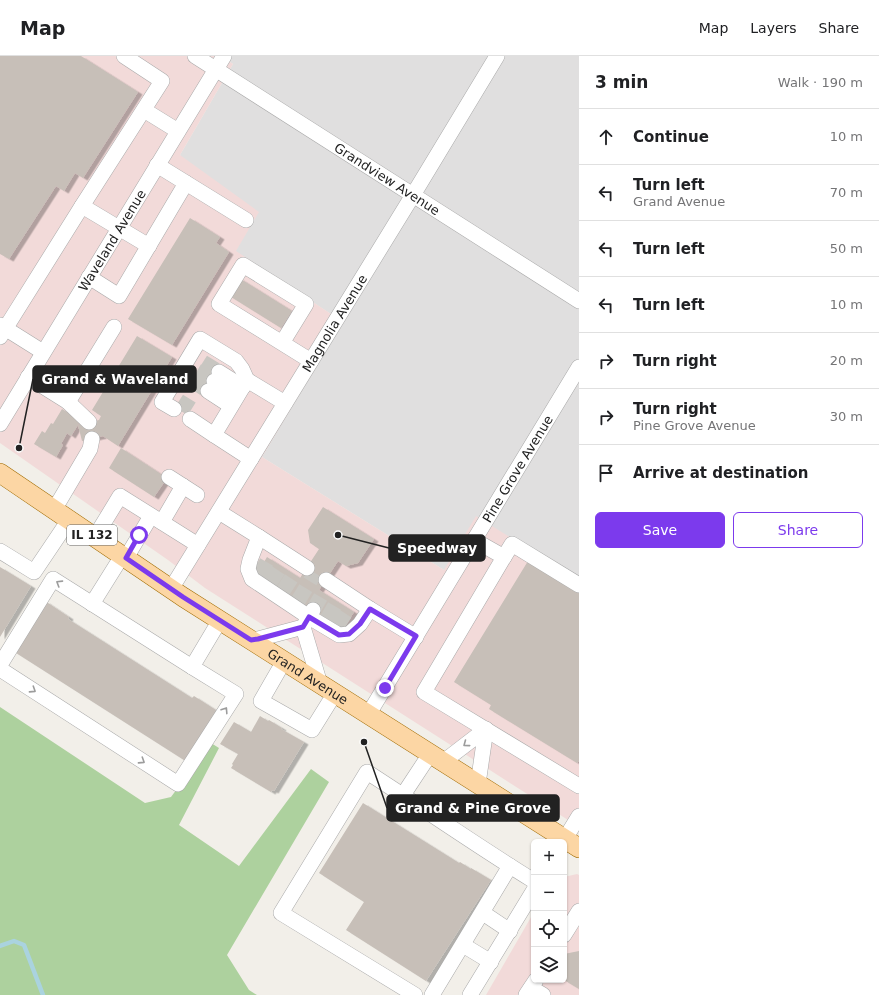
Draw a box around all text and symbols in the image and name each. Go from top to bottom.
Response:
text: Map [20,17,65,39]
text: Map [699,20,728,36]
text: Layers [750,20,797,36]
text: Share [819,20,859,36]
text: 3 min [595,72,648,92]
text: Walk · 190 m [778,75,863,90]
icon: ahead [595,126,617,148]
text: Continue [633,128,709,146]
text: 10 m [830,129,863,144]
street label: Grandview Avenue [332,139,443,218]
text: Turn left [633,176,705,194]
icon: left [595,182,617,204]
text: 70 m [830,185,863,200]
street label: Waveland Avenue [75,187,148,294]
text: Grand Avenue [633,194,725,209]
icon: left [595,238,617,260]
text: Turn left [633,240,705,258]
text: 50 m [830,241,863,256]
street label: Magnolia Avenue [299,272,370,375]
icon: left [595,294,617,316]
text: Turn left [633,296,705,314]
text: 10 m [830,297,863,312]
icon: right [595,350,617,372]
text: Turn right [633,352,717,370]
text: 20 m [830,353,863,368]
callout: Grand & Waveland [33,366,196,392]
text: Grand & Waveland [41,371,189,387]
text: Turn right [633,400,717,418]
icon: right [595,406,617,428]
text: 30 m [830,409,863,424]
street label: Pine Grove Avenue [479,412,556,525]
text: Pine Grove Avenue [633,418,756,433]
icon: arrive [595,462,617,484]
text: Arrive at destination [633,464,808,482]
button: Save [595,512,725,548]
button: Share [733,512,863,548]
road number: IL 132 [67,525,117,545]
route start [130,526,148,544]
callout: Speedway [389,535,485,561]
text: Speedway [397,540,477,556]
one-way arrow [56,580,63,588]
street label: Grand Avenue [265,645,351,707]
route end [376,679,394,697]
one-way arrow [29,686,36,693]
one-way arrow [220,707,228,714]
one-way arrow [464,739,471,746]
one-way arrow [138,756,145,763]
callout: Grand & Pine Grove [387,795,559,821]
text: Grand & Pine Grove [395,800,551,816]
map controls [531,839,567,983]
button: + [531,839,567,875]
button: − [531,875,567,911]
button: locate [531,911,567,947]
button: layers [531,947,567,983]

